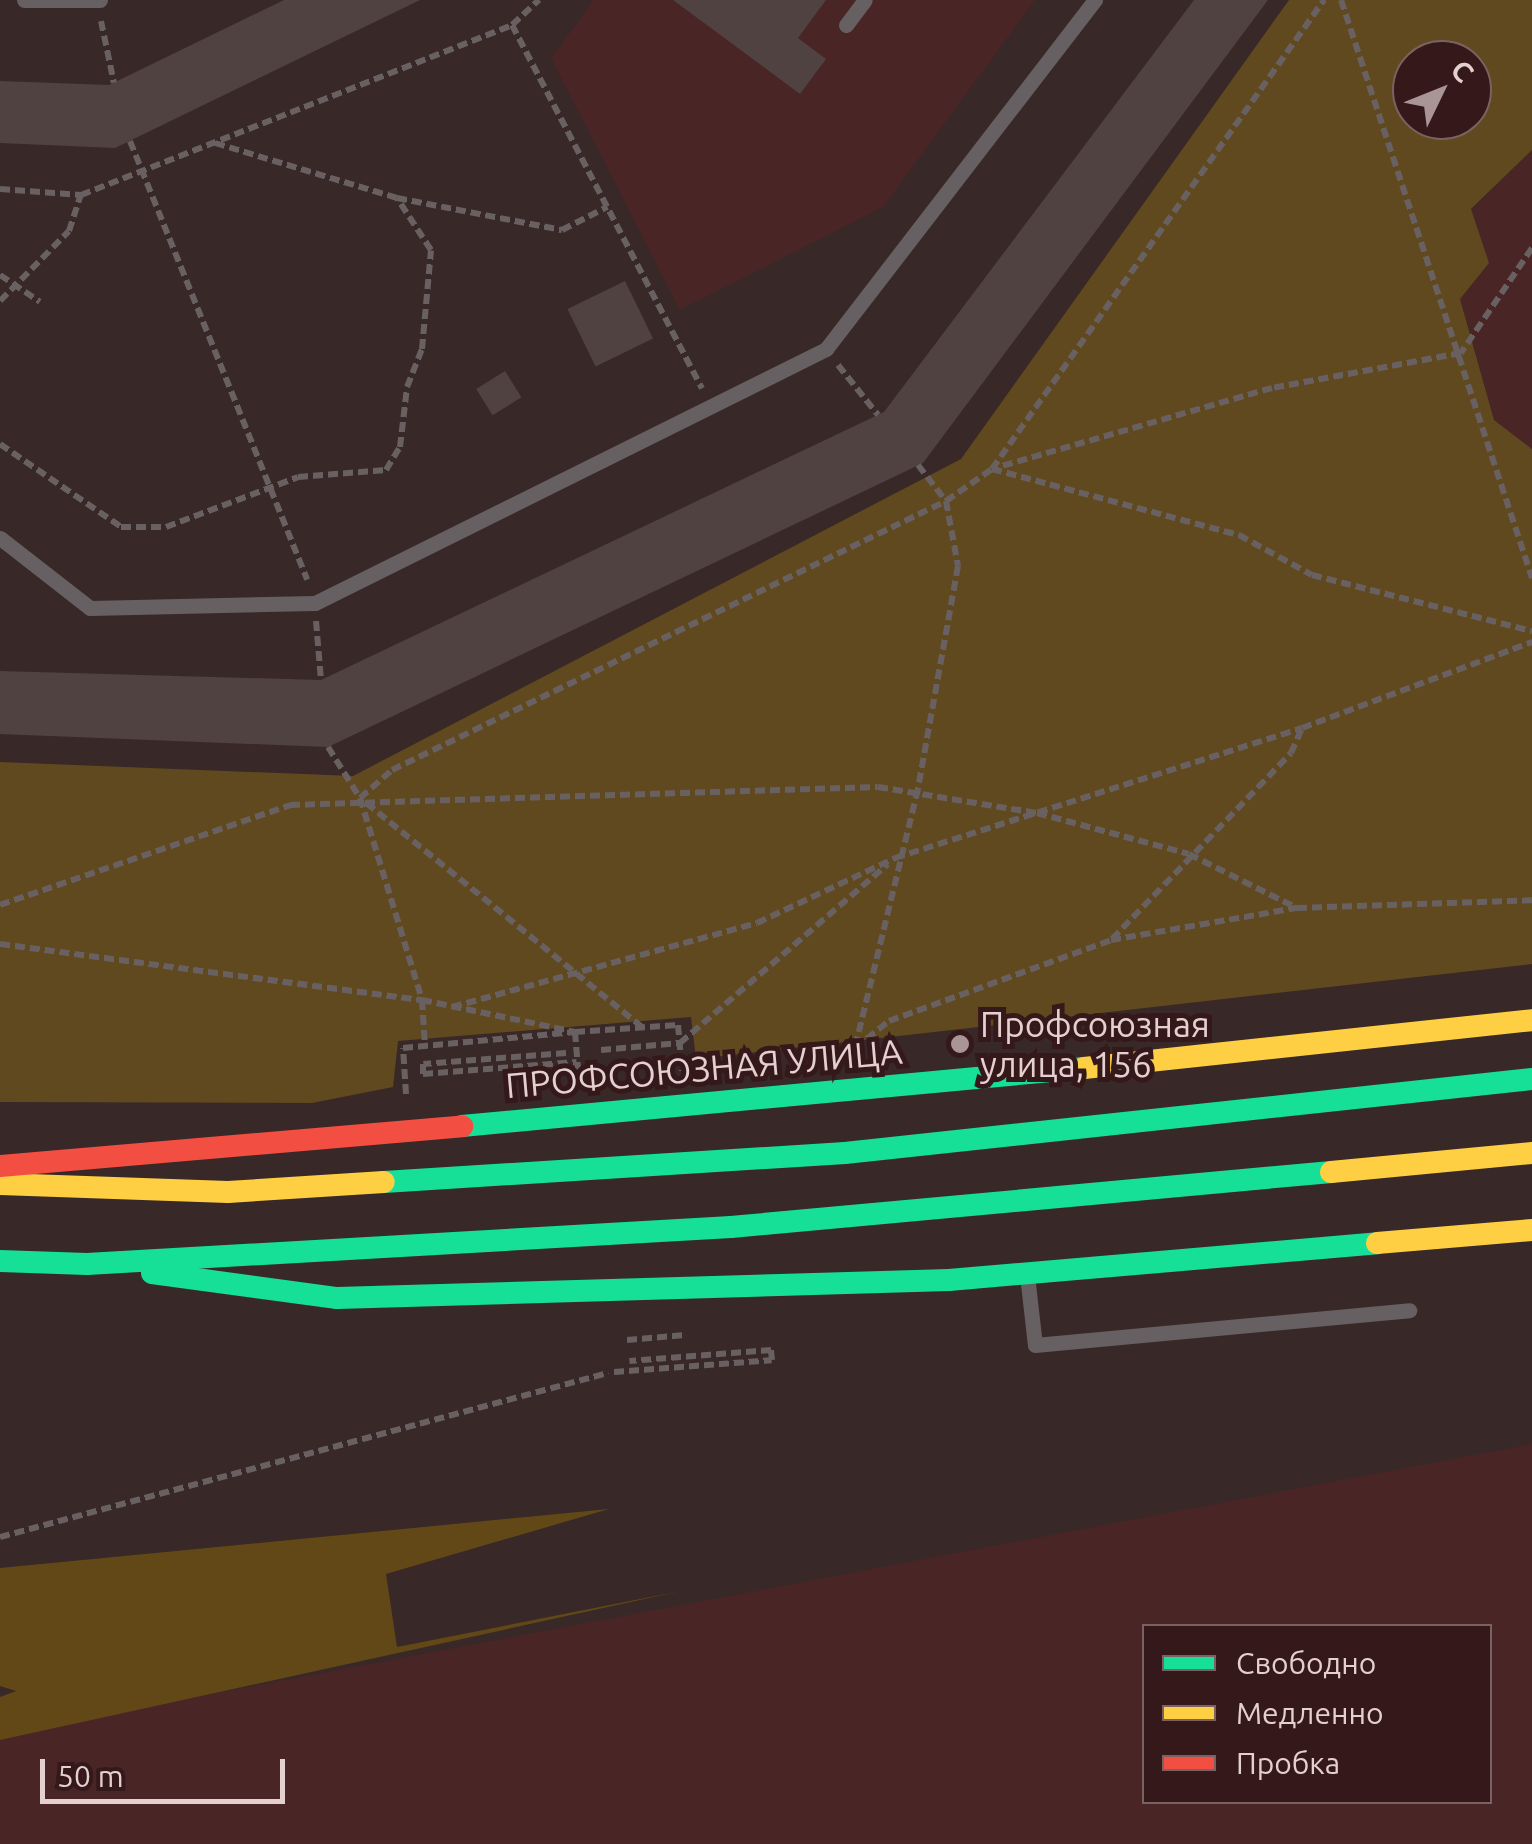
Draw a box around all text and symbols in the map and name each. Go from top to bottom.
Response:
north arrow [1392,40,1492,140]
text: С [1445,53,1480,88]
place label: Профсоюзная улица, 156 [980,1003,1210,1085]
street label: ПРОФСОЮЗНАЯ УЛИЦА [504,1030,904,1106]
marker: Профсоюзная улица, 156 [949,1033,971,1055]
legend [1142,1624,1492,1804]
text: Свободно [1236,1646,1376,1680]
text: Медленно [1236,1696,1384,1730]
scale bar [45,1739,290,1801]
text: Пробка [1236,1746,1340,1780]
text: 50 m [57,1759,124,1793]

